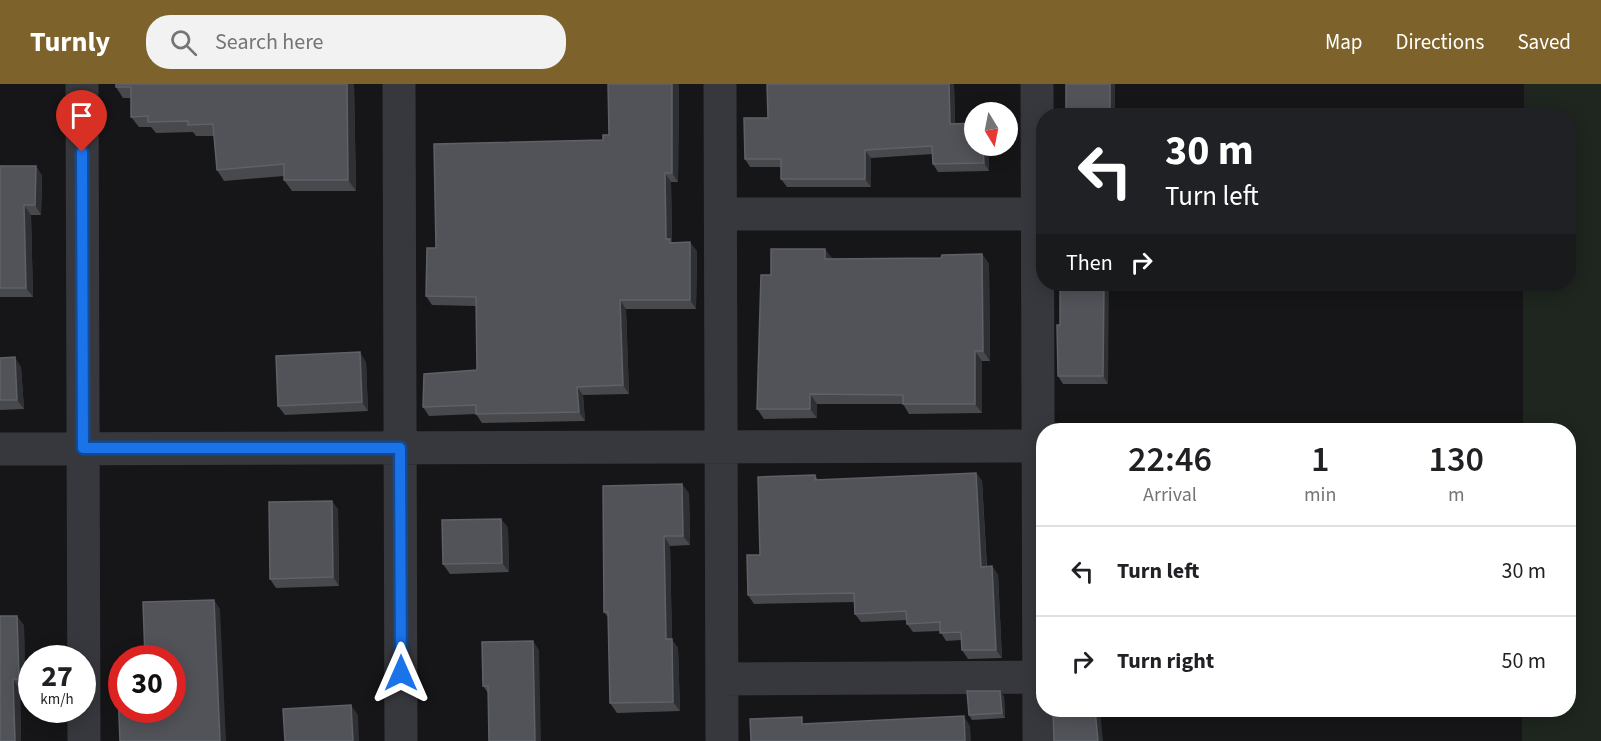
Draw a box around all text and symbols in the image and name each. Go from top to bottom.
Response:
search box [146,15,566,69]
text: Turnly [30,22,110,62]
icon: search [167,26,200,59]
text: Search here [215,26,324,58]
text: Map [1325,27,1363,57]
text: Directions [1396,27,1484,57]
text: Saved [1517,27,1571,57]
pin [56,90,107,152]
icon: arrive [65,99,98,132]
north arrow [964,102,1018,156]
map controls [964,102,1018,156]
text: 30 m [1165,121,1254,181]
icon: left [1066,132,1144,210]
text: Turn left [1165,177,1259,216]
icon: right [1125,246,1158,279]
text: Then [1066,247,1113,279]
text: 22:46 [1128,434,1212,485]
text: 1 [1311,434,1329,485]
text: 130 [1428,434,1484,485]
text: Arrival [1143,481,1197,509]
text: min [1304,481,1336,509]
text: m [1448,481,1464,509]
icon: left [1066,555,1099,588]
text: Turn left [1117,555,1199,587]
text: 30 m [1501,555,1546,587]
position arrow [369,641,433,705]
speed limit sign: 30 [108,645,186,723]
icon: right [1066,645,1099,678]
text: Turn right [1117,645,1214,677]
text: 50 m [1501,645,1546,677]
text: 27 [41,655,73,698]
text: km/h [40,689,74,710]

